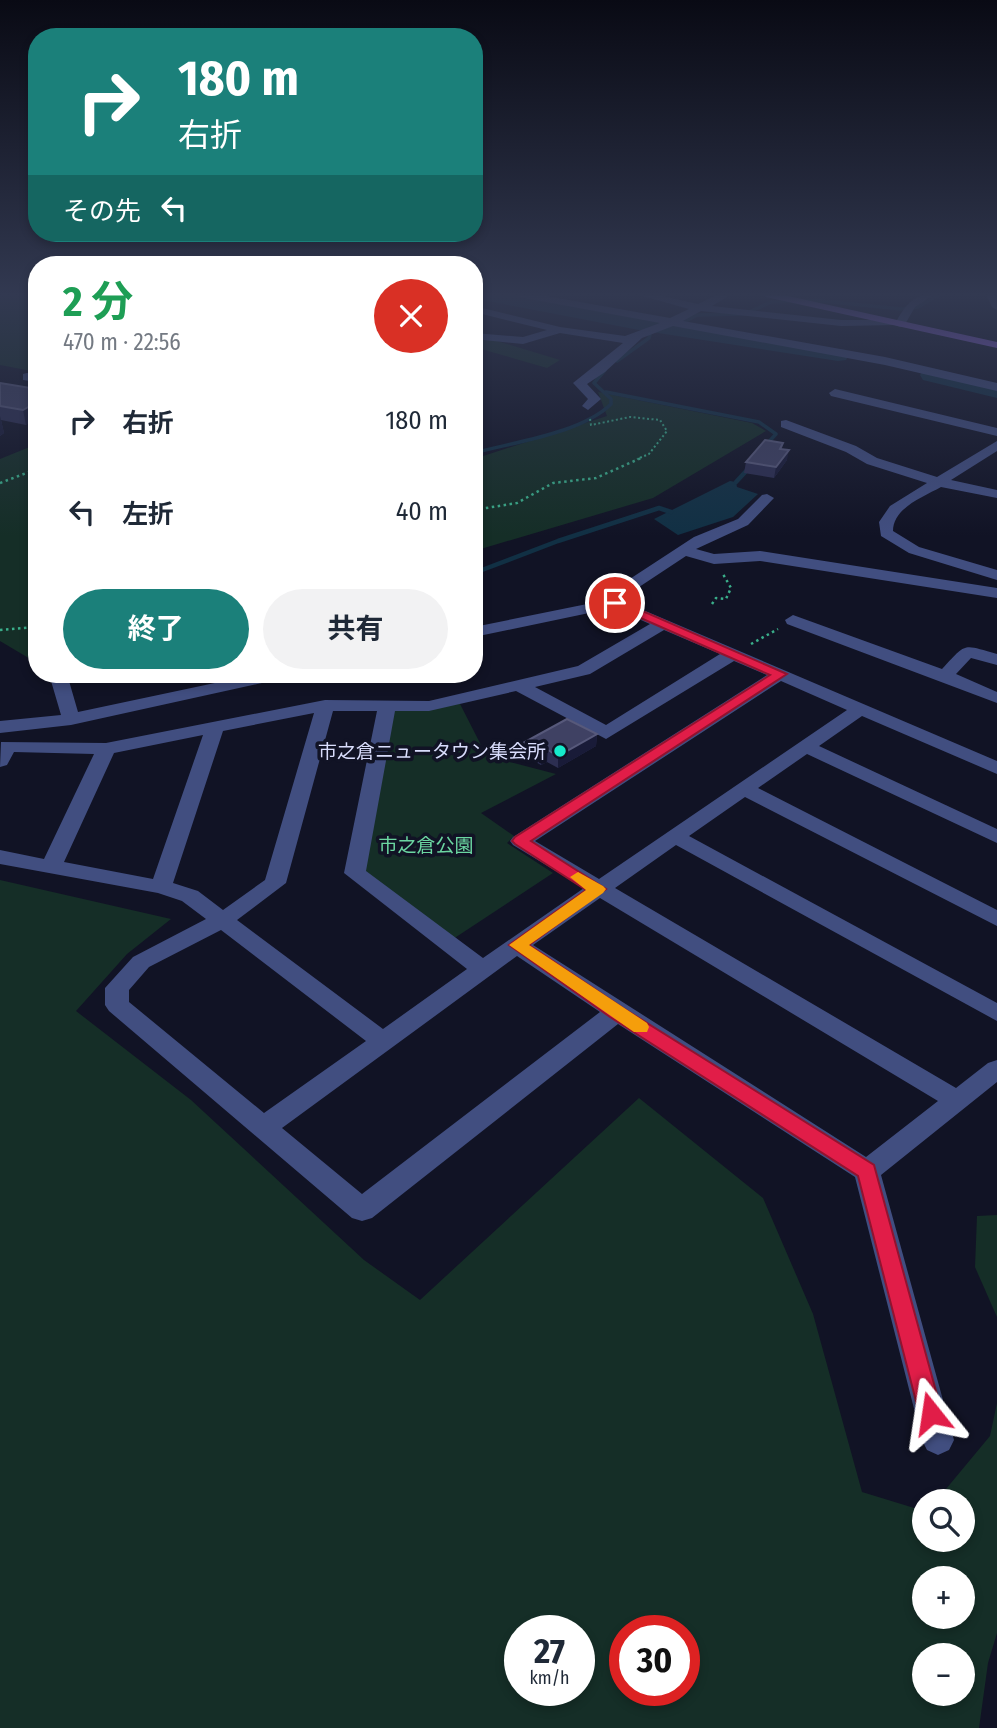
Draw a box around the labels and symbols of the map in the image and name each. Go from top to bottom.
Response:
pin [585,573,645,633]
place label: 市之倉ニュータウン集会所 [318,740,546,763]
marker: 市之倉ニュータウン集会所 [552,743,568,759]
park label: 市之倉公園 [378,834,474,857]
position arrow [894,1376,968,1450]
speed limit sign: 30 [609,1615,700,1706]

